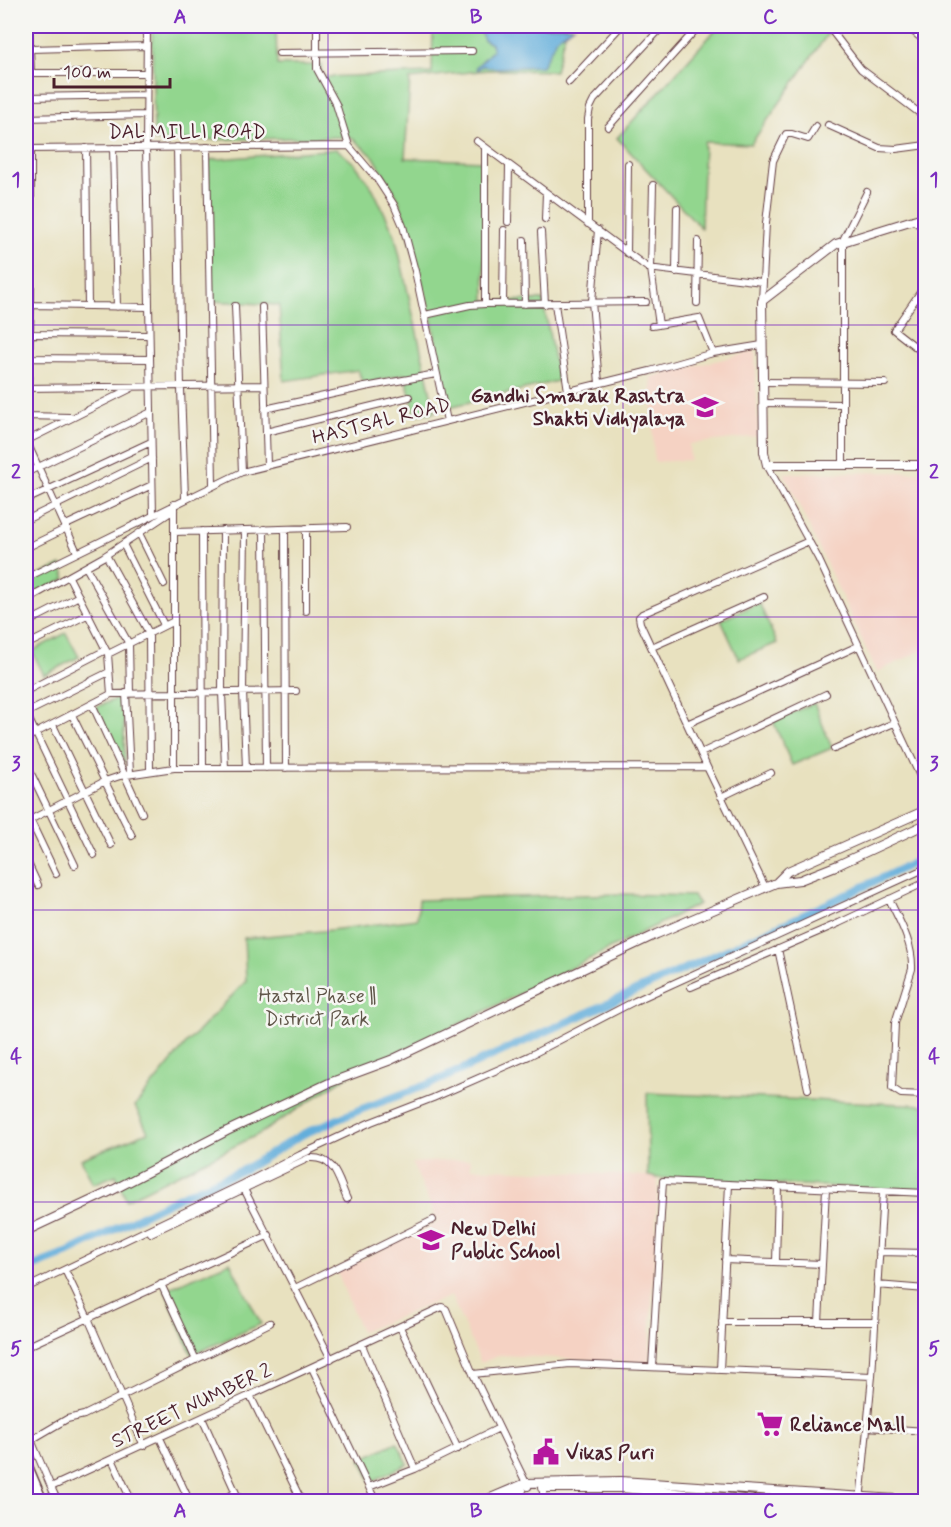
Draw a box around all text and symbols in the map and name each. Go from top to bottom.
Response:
text: A [173,4,187,31]
text: B [470,4,483,31]
text: C [763,4,778,31]
scale bar [54,51,170,89]
text: 100 m [63,61,111,85]
street label: DAL MILLI ROAD [108,119,266,146]
text: 1 [12,167,20,194]
text: 1 [930,167,938,194]
place label: Gandhi Smarak Rashtra Shakti Vidhyalaya [471,383,685,433]
street label: HASTSAL ROAD [309,391,453,452]
school or university icon: Gandhi Smarak Rashtra Shakti Vidhyalaya [690,392,720,422]
text: 2 [11,459,21,486]
text: 2 [929,459,939,486]
text: 3 [11,751,21,778]
text: 3 [929,751,939,778]
park label: Hastal Phase || District Park [259,983,376,1033]
text: 4 [10,1044,22,1071]
text: 4 [928,1044,940,1071]
place label: New Delhi Public School [451,1216,560,1266]
school or university icon: New Delhi Public School [416,1225,446,1255]
text: 5 [10,1336,22,1363]
text: 5 [928,1336,940,1363]
street label: STREET NUMBER 2 [107,1357,276,1455]
supermarket icon: Reliance Mall [755,1409,785,1439]
place label: Reliance Mall [790,1412,905,1439]
public building icon: Vikas Puri [531,1437,561,1467]
place label: Vikas Puri [566,1440,655,1467]
text: A [173,1498,187,1525]
text: B [470,1498,483,1525]
text: C [763,1498,778,1525]

